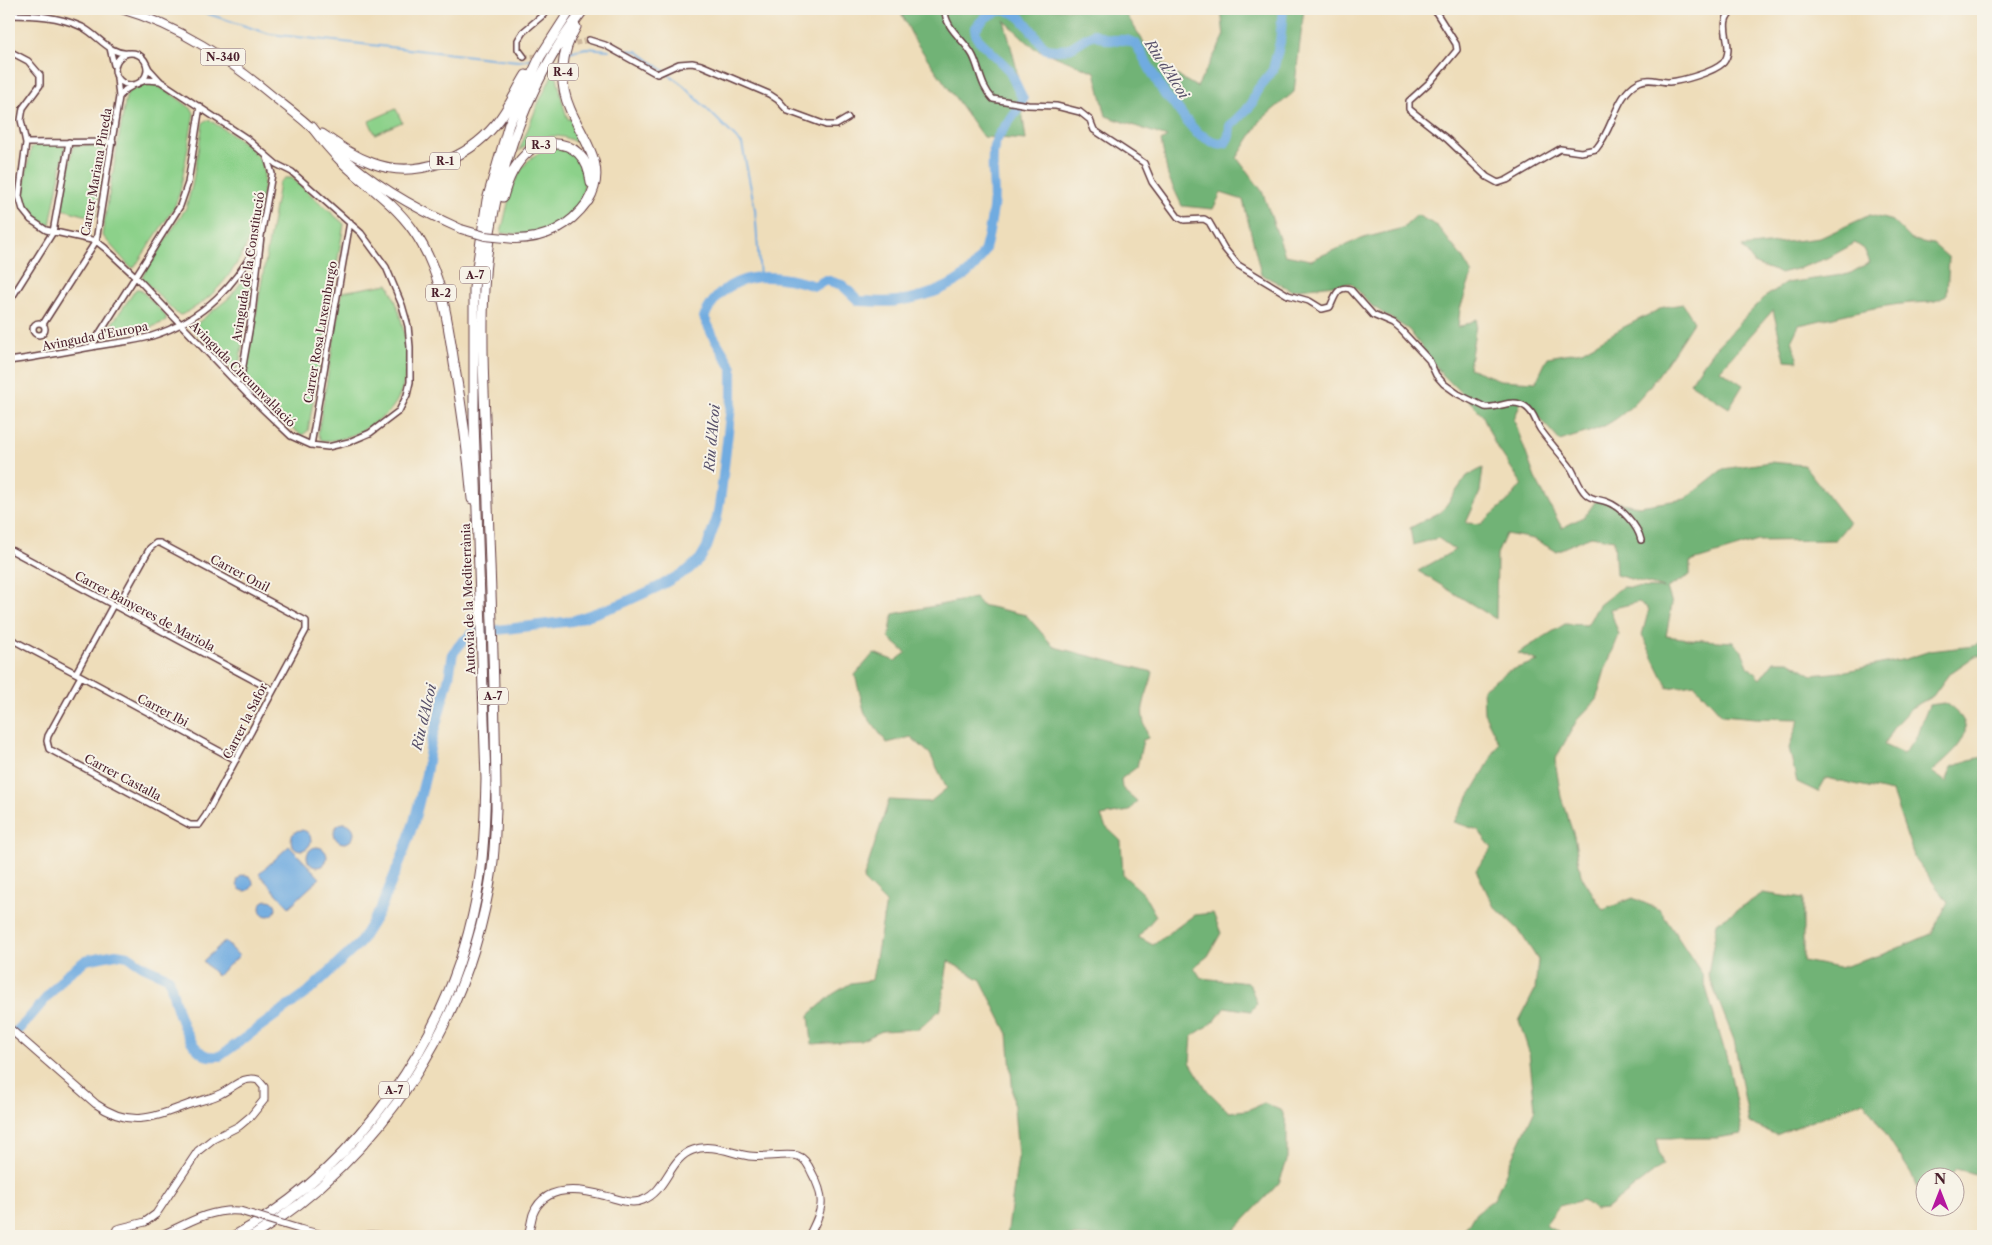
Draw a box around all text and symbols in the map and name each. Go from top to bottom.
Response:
water label: Riu d'Alcoi [1141,35,1194,104]
road number: N-340 [200,48,246,66]
road number: R-4 [548,64,578,80]
street label: Carrer Mariana Pineda [77,106,115,237]
road number: R-3 [526,136,556,154]
road number: R-1 [430,153,460,170]
street label: Avinguda de la Constitució [229,191,267,344]
street label: Carrer Rosa Luxemburgo [300,260,340,404]
road number: A-7 [460,266,490,284]
road number: R-2 [426,284,456,302]
street label: Avinguda Circumval·lació [186,317,299,430]
street label: Avinguda d'Europa [40,318,150,354]
water label: Riu d'Alcoi [700,402,724,473]
street label: Autovia de la Mediterrània [458,522,478,676]
street label: Carrer Onil [208,551,273,595]
street label: Carrer Banyeres de Mariola [72,568,218,655]
street label: Carrer la Safor [219,681,271,761]
water label: Riu d'Alcoi [407,681,441,753]
road number: A-7 [478,688,508,704]
street label: Carrer Ibi [135,690,191,730]
street label: Carrer Castalla [82,750,165,804]
road number: A-7 [379,1082,409,1098]
north arrow [1914,1168,1964,1218]
text: N [1934,1170,1946,1188]

